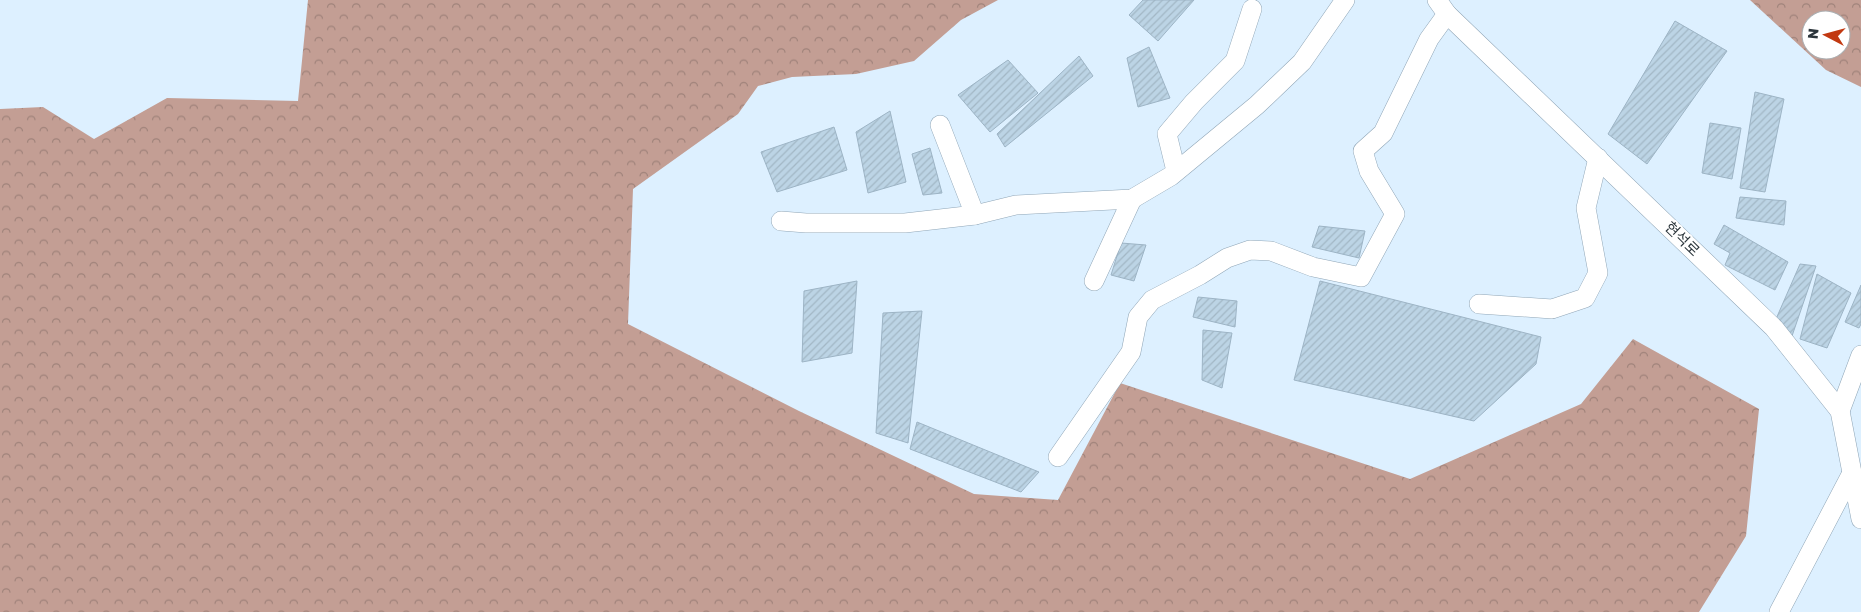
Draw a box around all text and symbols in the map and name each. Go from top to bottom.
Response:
north arrow [1801,10,1851,60]
text: N [1804,27,1822,40]
street label: 현석로 [1662,217,1704,259]

